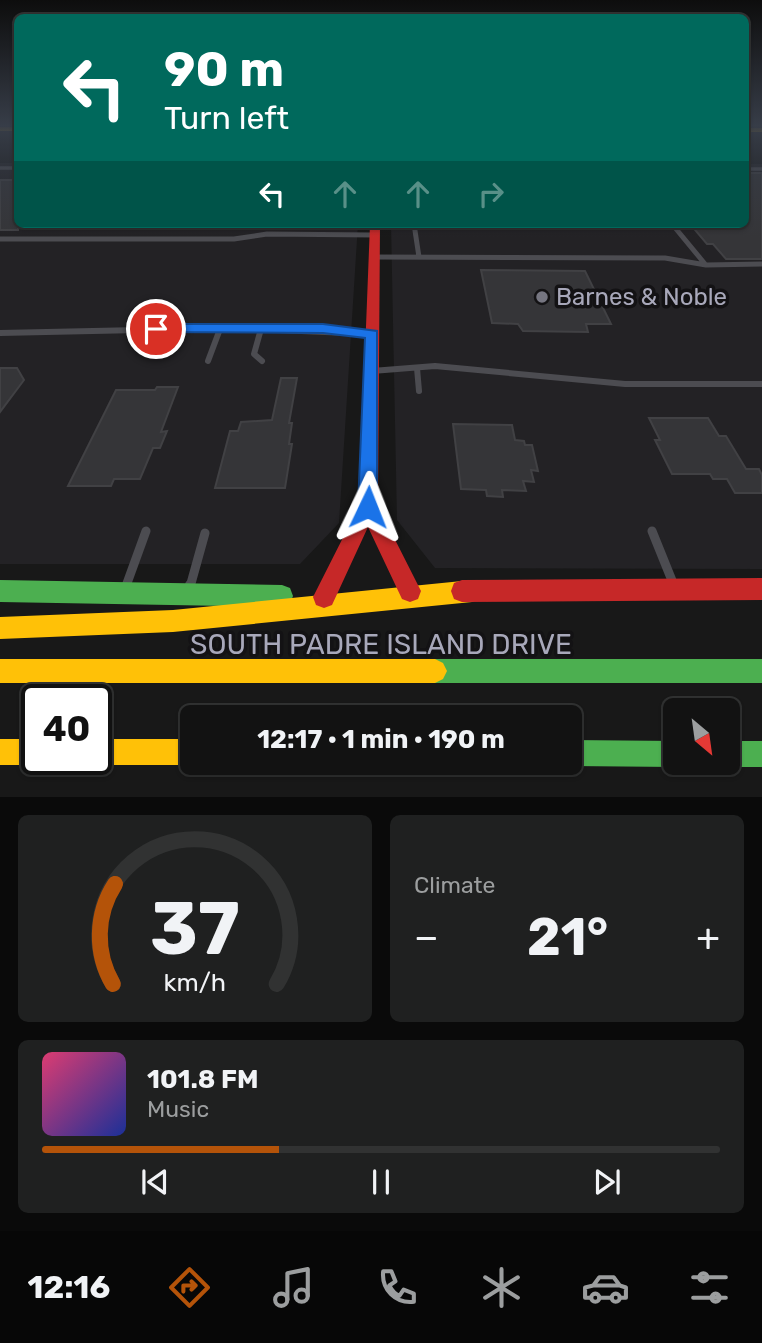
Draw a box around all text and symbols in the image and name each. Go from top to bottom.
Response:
text: 90 m [164,40,284,98]
icon: left [49,42,140,133]
text: Turn left [164,99,289,137]
icon: left [253,175,291,213]
icon: ahead [326,175,364,213]
icon: ahead [399,175,437,213]
icon: right [472,175,510,213]
place label: Barnes & Noble [556,283,727,311]
marker: Barnes & Noble [534,289,550,305]
pin [126,299,186,359]
icon: arrive [137,310,175,348]
position arrow [331,470,405,544]
street label: SOUTH PADRE ISLAND DRIVE [190,628,572,661]
speed limit sign: 40 [21,684,112,775]
north arrow [663,698,740,775]
map controls [663,698,740,775]
text: 12:17 · 1 min · 190 m [257,724,505,755]
text: Climate [414,871,495,899]
text: 37 [150,887,240,973]
text: 21° [527,906,608,968]
text: − [414,914,439,960]
text: + [696,914,720,960]
text: km/h [164,968,226,997]
text: 101.8 FM [147,1064,259,1095]
text: Music [147,1095,209,1123]
icon: previous [136,1163,174,1201]
icon: pause [362,1163,400,1201]
icon: next [588,1163,626,1201]
icon: directions [165,1263,214,1312]
icon: music [269,1263,318,1312]
icon: phone [373,1263,422,1312]
icon: climate [477,1263,526,1312]
icon: car [581,1263,630,1312]
icon: filters [685,1263,734,1312]
text: 12:16 [28,1268,110,1306]

